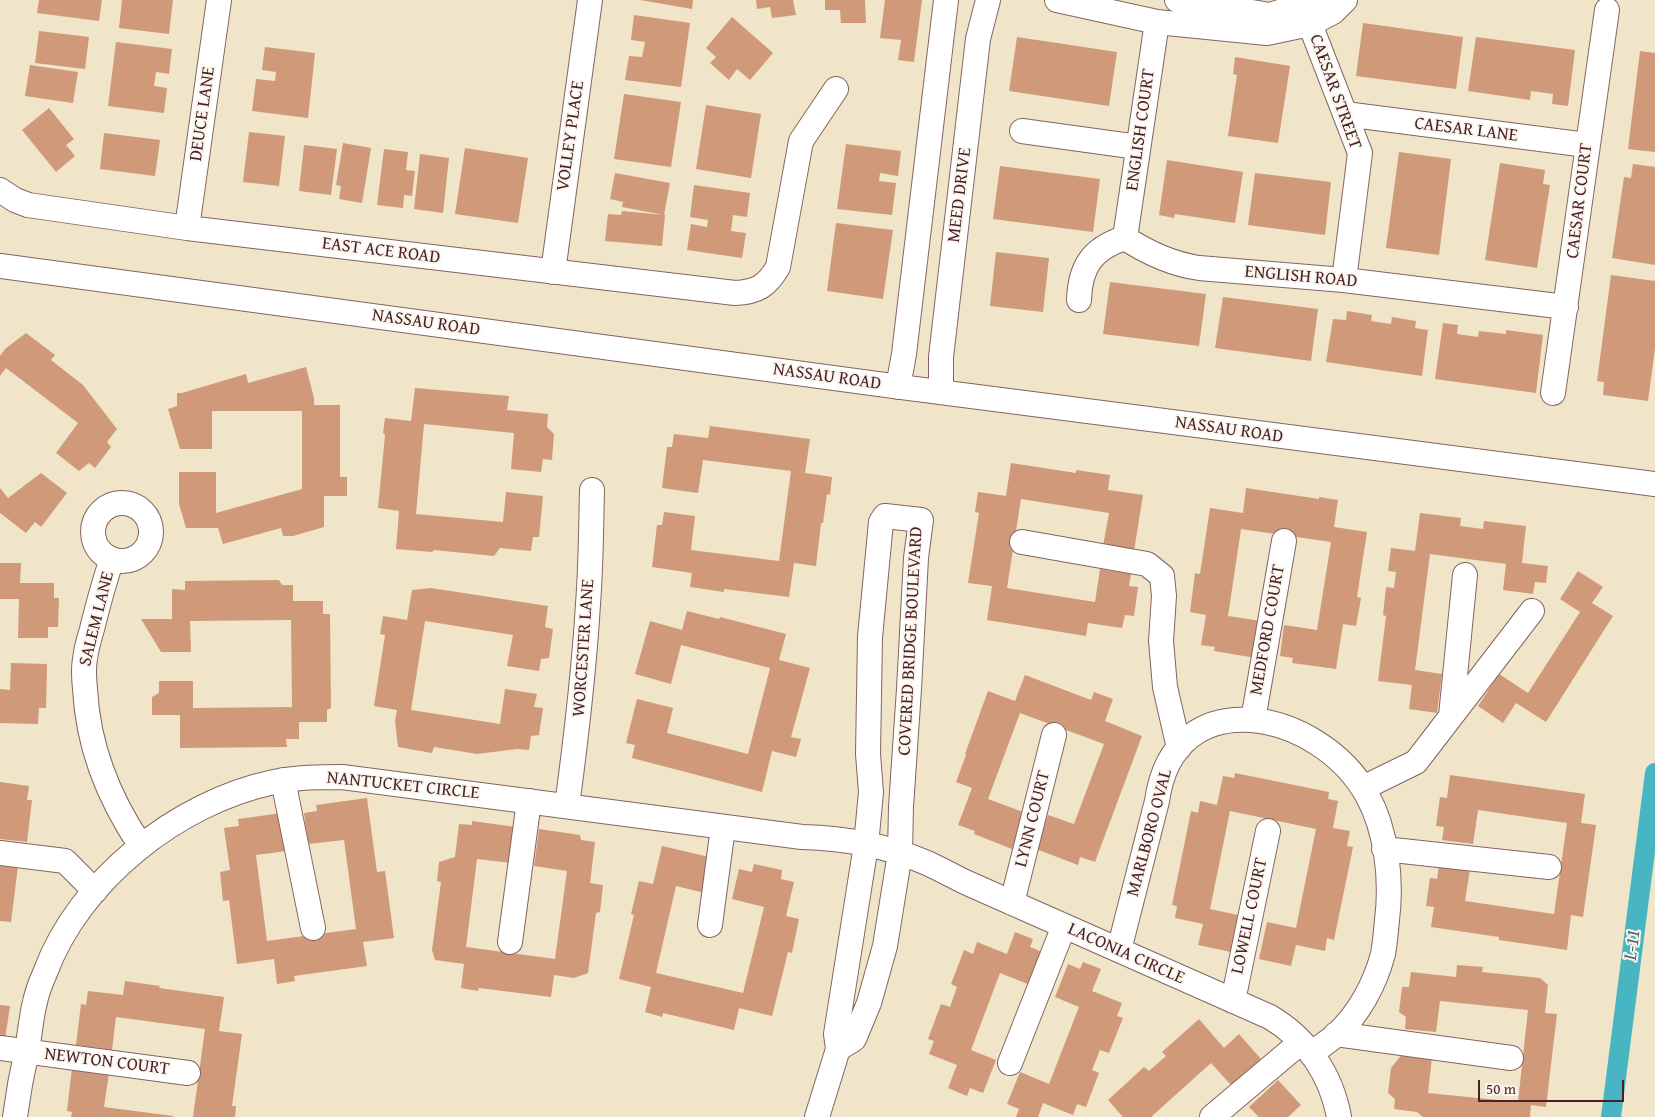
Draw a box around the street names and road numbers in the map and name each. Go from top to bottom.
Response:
street label: CAESAR STREET [1304,32,1366,152]
street label: DEUCE LANE [186,65,220,163]
street label: ENGLISH COURT [1122,68,1160,192]
street label: VOLLEY PLACE [553,79,589,193]
street label: CAESAR LANE [1413,113,1519,147]
street label: CAESAR COURT [1562,142,1598,260]
street label: MEED DRIVE [943,146,977,244]
street label: EAST ACE ROAD [321,233,441,269]
street label: ENGLISH ROAD [1244,261,1358,293]
street label: NASSAU ROAD [371,305,481,341]
street label: NASSAU ROAD [772,359,882,395]
street label: NASSAU ROAD [1174,412,1284,448]
street label: COVERED BRIDGE BOULEVARD [894,526,928,756]
street label: MEDFORD COURT [1246,563,1290,697]
street label: SALEM LANE [75,569,119,669]
street label: WORCESTER LANE [568,578,600,718]
street label: NANTUCKET CIRCLE [326,767,480,805]
street label: MARLBORO OVAL [1123,767,1177,899]
street label: LYNN COURT [1011,769,1055,869]
street label: LOWELL COURT [1227,856,1273,976]
street label: LACONIA CIRCLE [1064,919,1188,989]
street label: NEWTON COURT [43,1044,171,1080]

